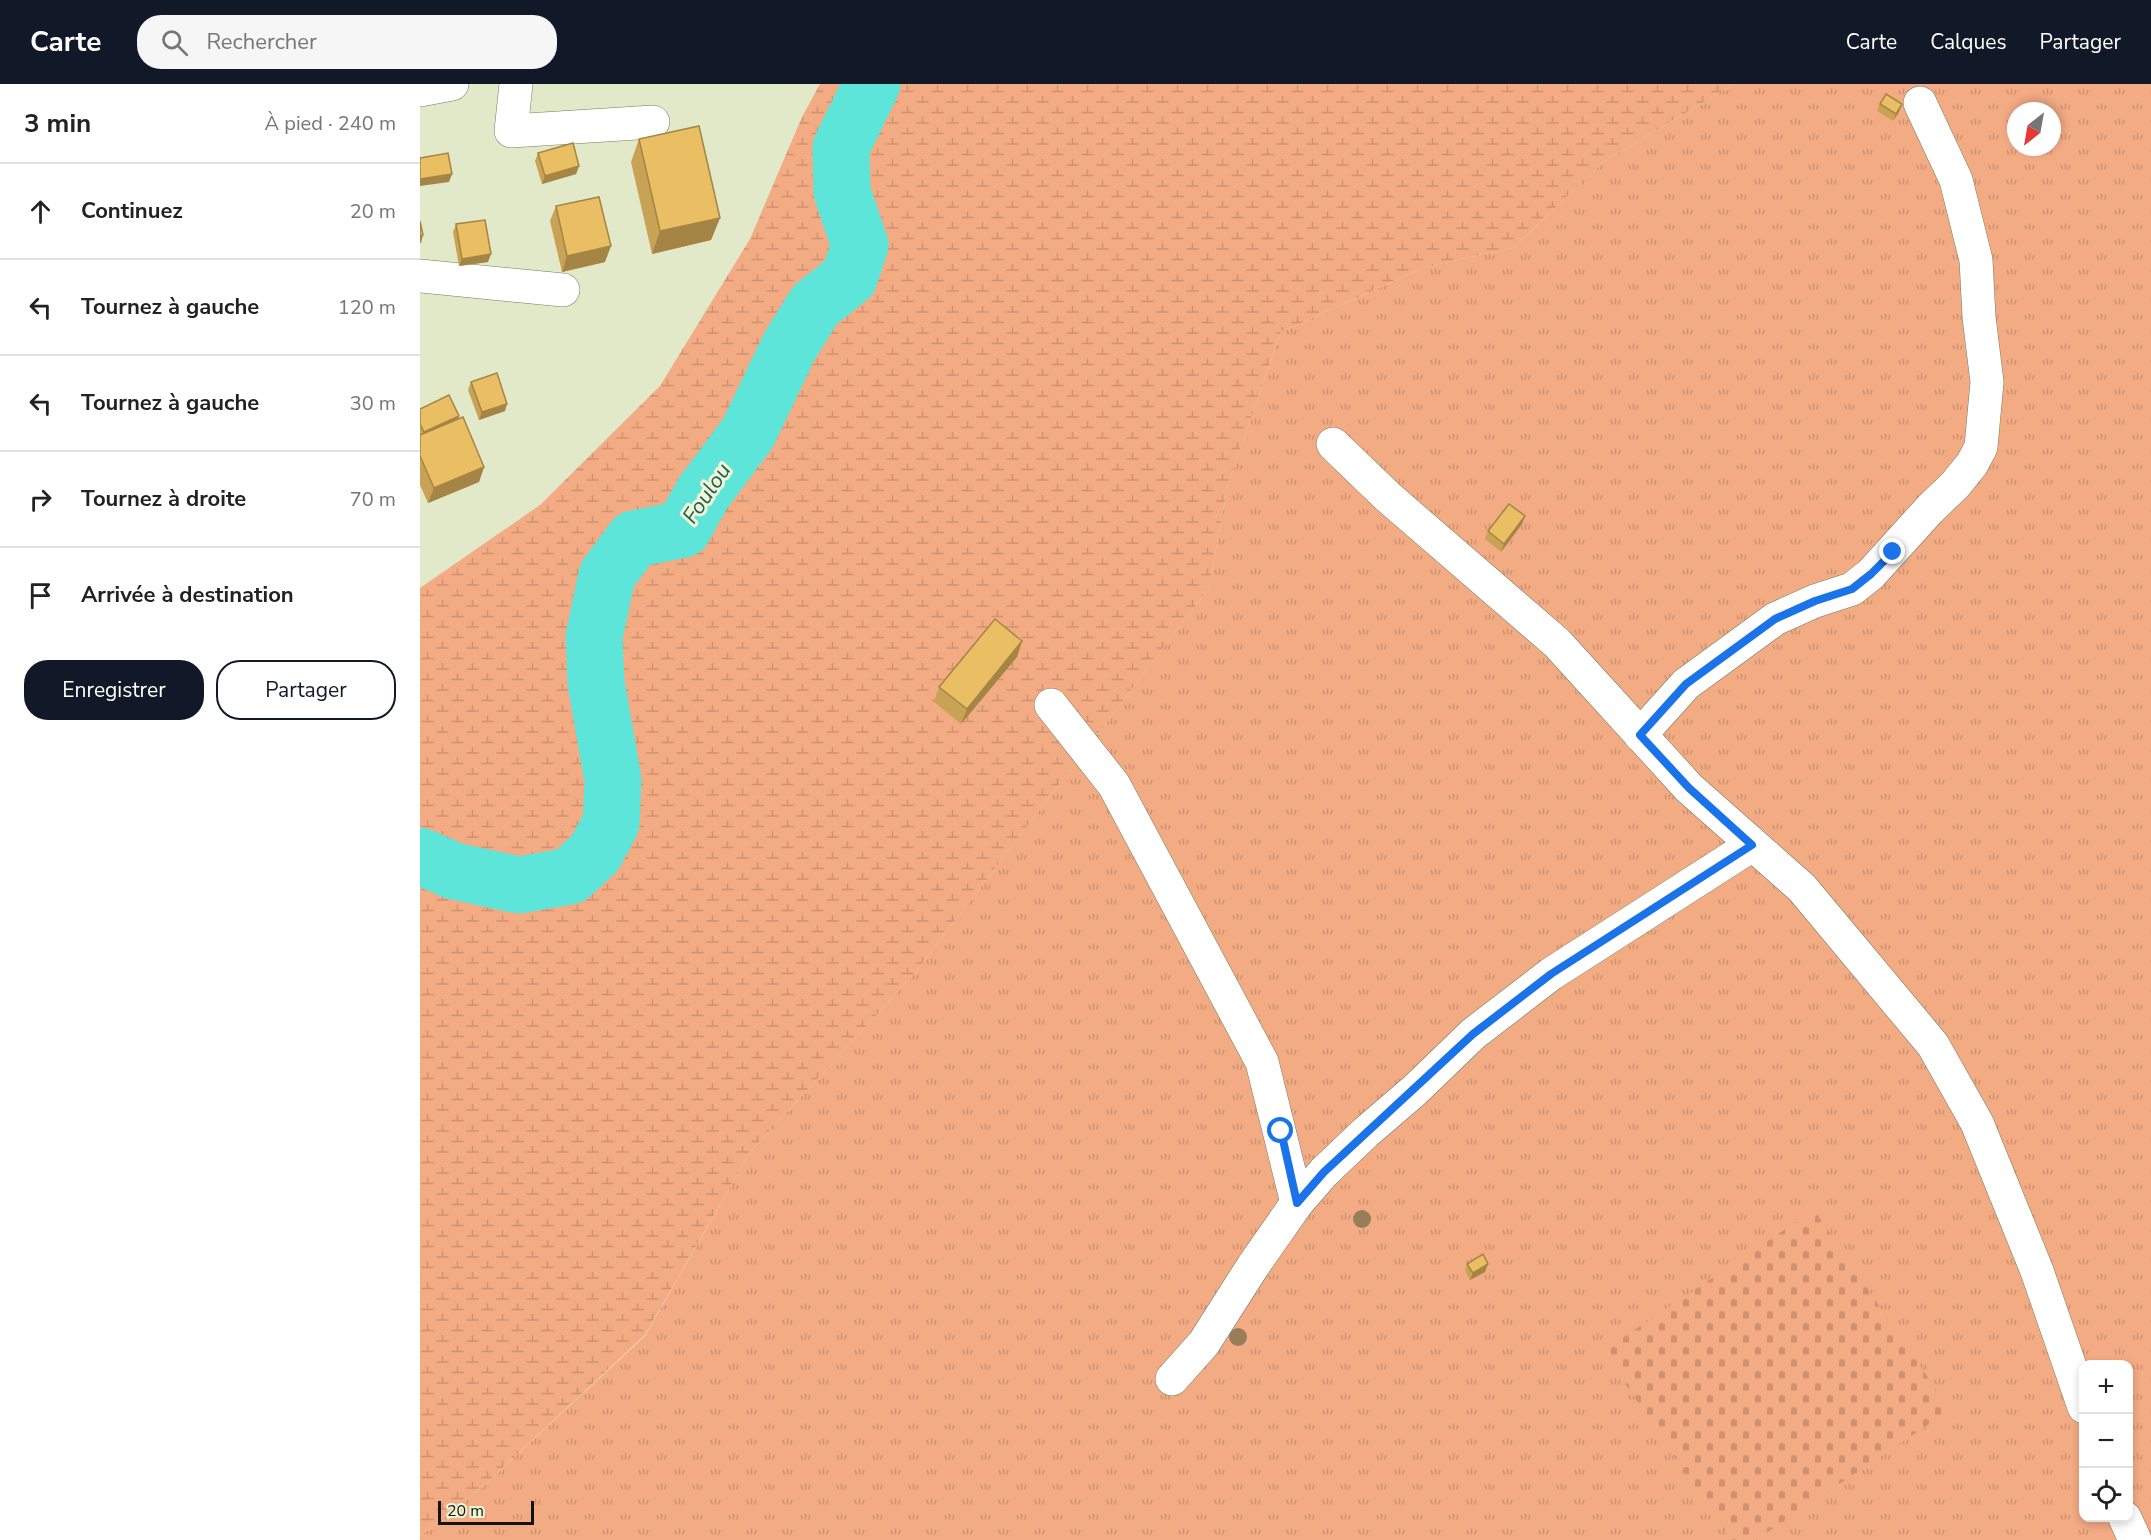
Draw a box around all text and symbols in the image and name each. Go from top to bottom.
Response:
search box [137,15,557,69]
text: Carte [30,23,101,61]
icon: search [158,26,191,59]
text: Rechercher [206,27,317,57]
text: Carte [1846,28,1897,56]
text: Calques [1930,28,2007,56]
text: Partager [2040,28,2121,56]
north arrow [2007,102,2061,156]
text: 3 min [24,106,91,141]
text: À pied · 240 m [265,110,396,137]
icon: ahead [24,195,57,228]
text: Continuez [81,196,183,226]
text: 20 m [350,198,396,225]
icon: left [24,291,57,324]
text: Tournez à gauche [81,292,259,322]
text: 120 m [338,294,396,321]
icon: left [24,387,57,420]
text: Tournez à gauche [81,388,259,418]
text: 30 m [350,390,396,417]
water label: Foulou [676,457,738,530]
icon: right [24,483,57,516]
text: Tournez à droite [81,484,246,514]
text: 70 m [350,486,396,513]
route end [1879,538,1905,564]
icon: arrive [24,579,57,612]
text: Arrivée à destination [81,580,294,610]
button: Enregistrer [24,660,204,720]
button: Partager [216,660,396,720]
route start [1267,1117,1293,1143]
map controls [2079,1360,2133,1522]
button: + [2079,1360,2133,1414]
button: − [2079,1414,2133,1468]
button: locate [2079,1468,2133,1522]
scale bar [438,1498,534,1526]
text: 20 m [447,1500,484,1522]

